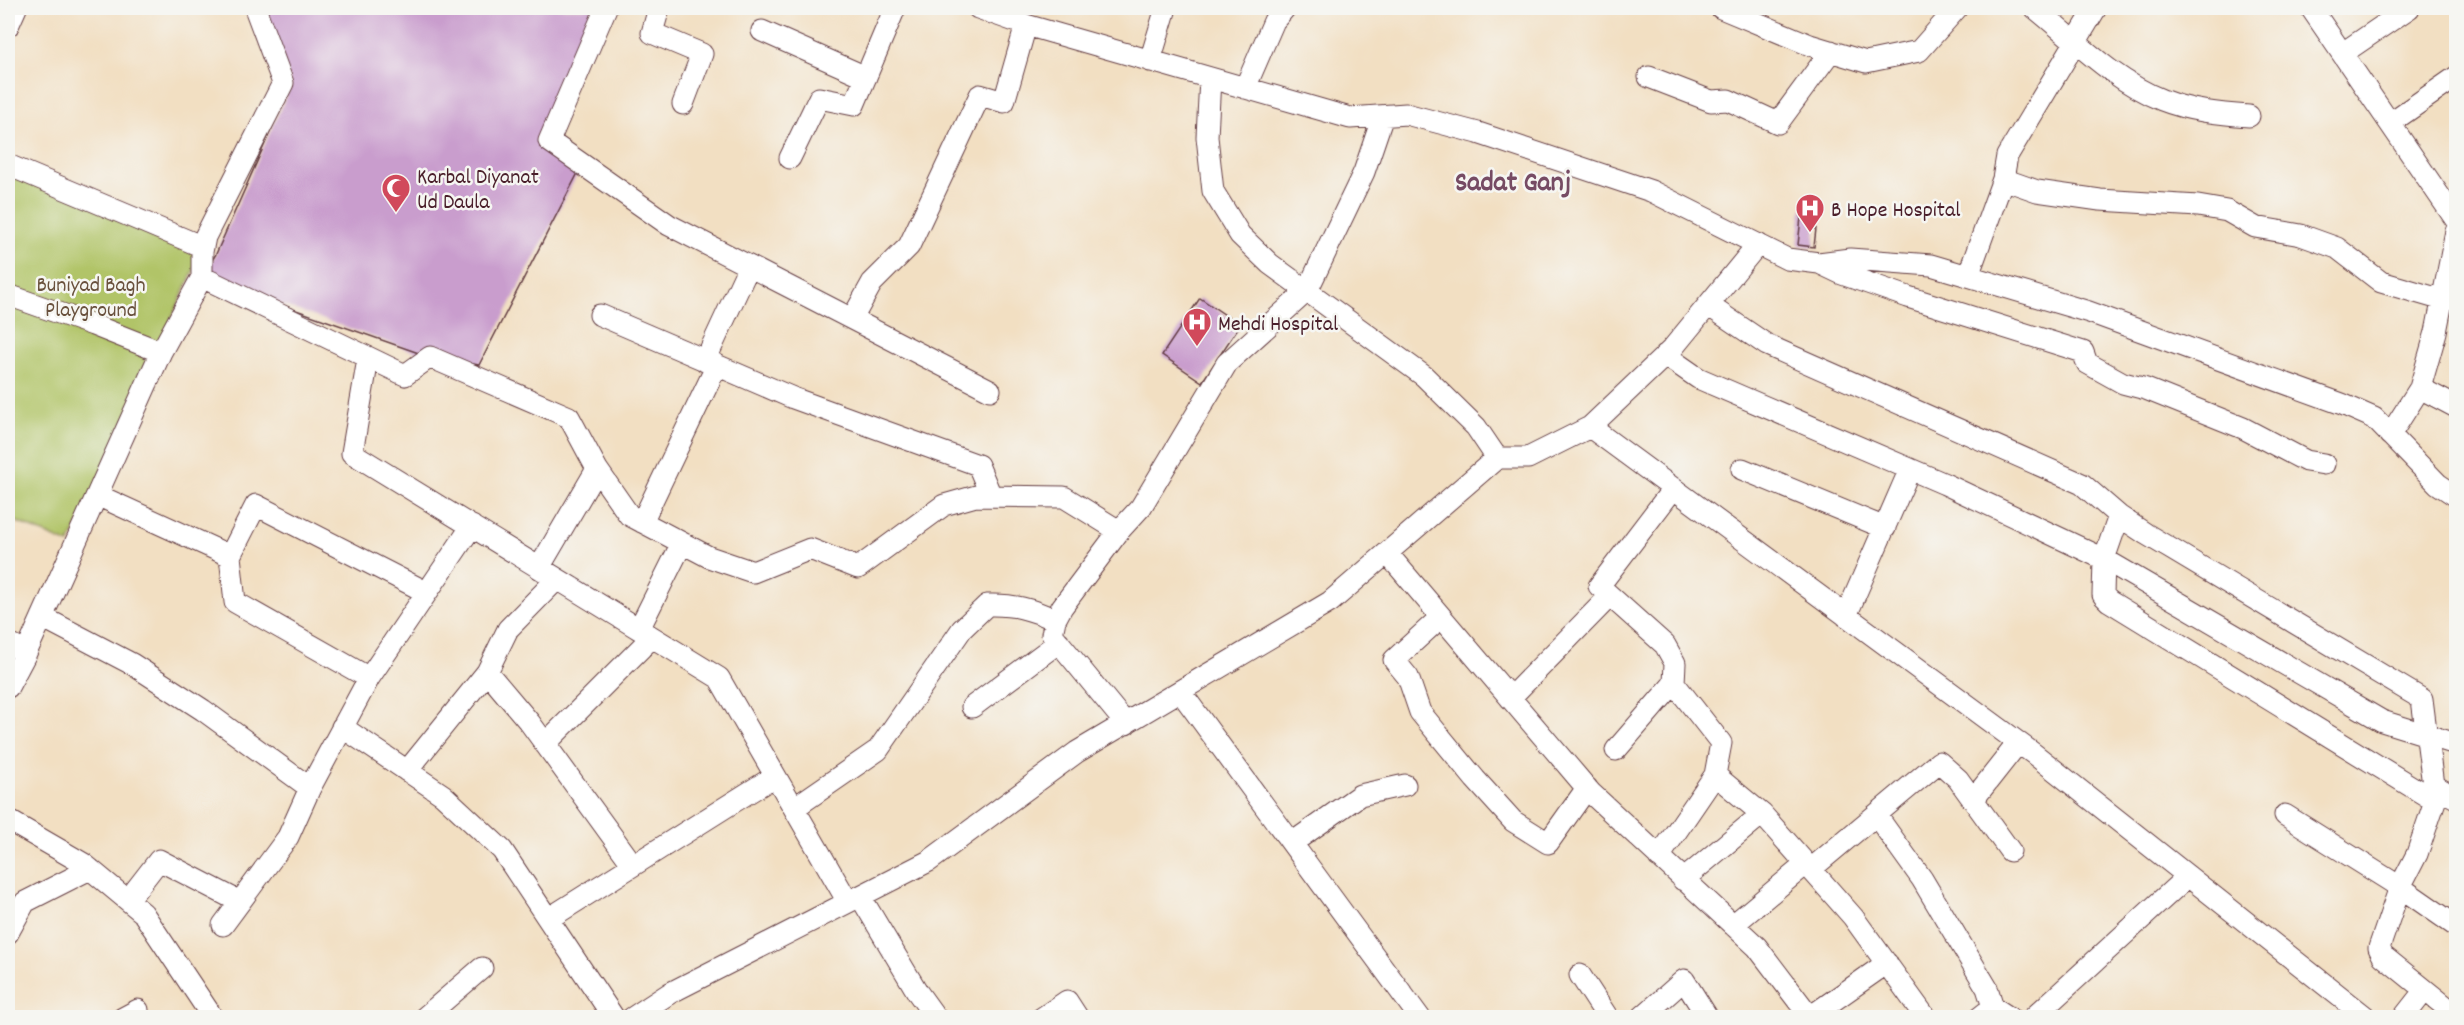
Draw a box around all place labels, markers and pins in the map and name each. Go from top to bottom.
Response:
place label: Karbal Diyanat Ud Daula [417,163,539,219]
mosque icon: Karbal Diyanat Ud Daula [380,172,412,214]
hospital icon: B Hope Hospital [1794,192,1826,234]
place label: B Hope Hospital [1831,196,1961,227]
hospital icon: Mehdi Hospital [1181,306,1213,348]
place label: Mehdi Hospital [1218,310,1338,341]

